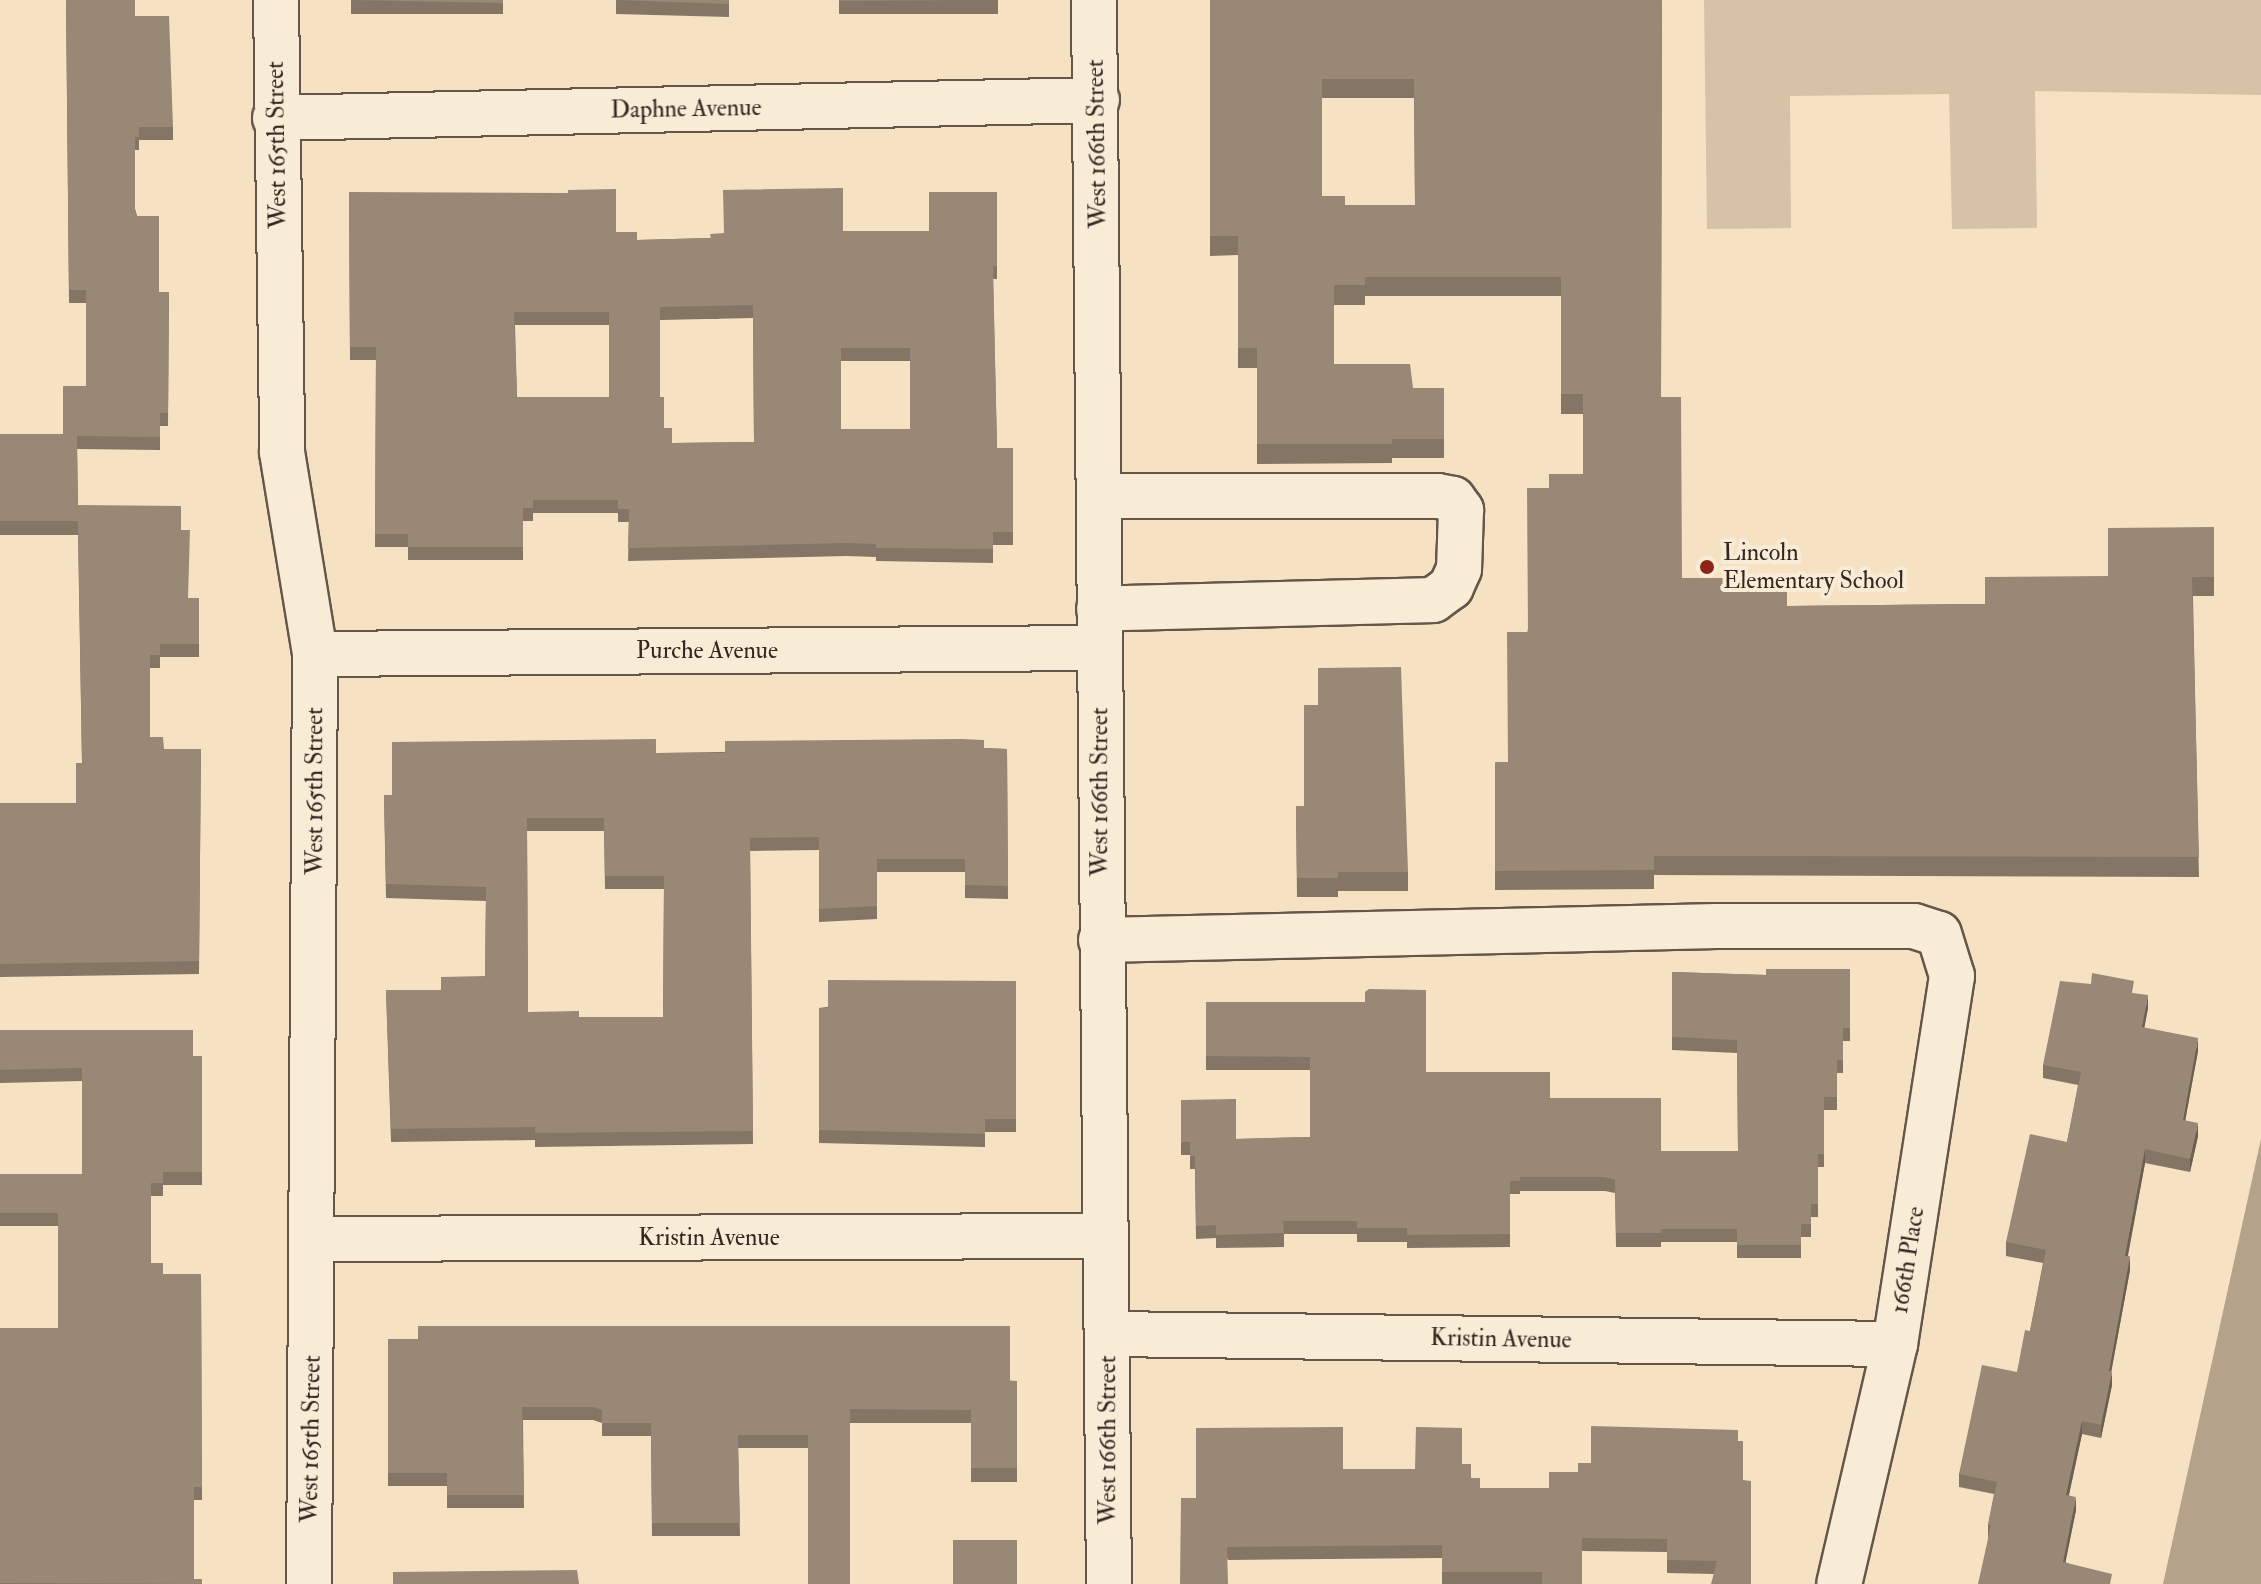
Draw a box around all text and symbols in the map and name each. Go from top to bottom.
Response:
street label: West 166th Street [1081,59,1113,229]
street label: West 165th Street [261,61,293,229]
street label: Daphne Avenue [610,93,762,125]
place label: Lincoln Elementary School [1723,539,1904,595]
marker: Lincoln Elementary School [1698,558,1716,576]
street label: Purche Avenue [636,637,778,665]
street label: West 165th Street [301,707,329,875]
street label: West 166th Street [1086,707,1114,877]
street label: 166th Place [1885,1204,1931,1316]
street label: Kristin Avenue [638,1224,780,1252]
street label: Kristin Avenue [1430,1323,1572,1355]
street label: West 165th Street [295,1355,327,1523]
street label: West 166th Street [1094,1355,1122,1525]

